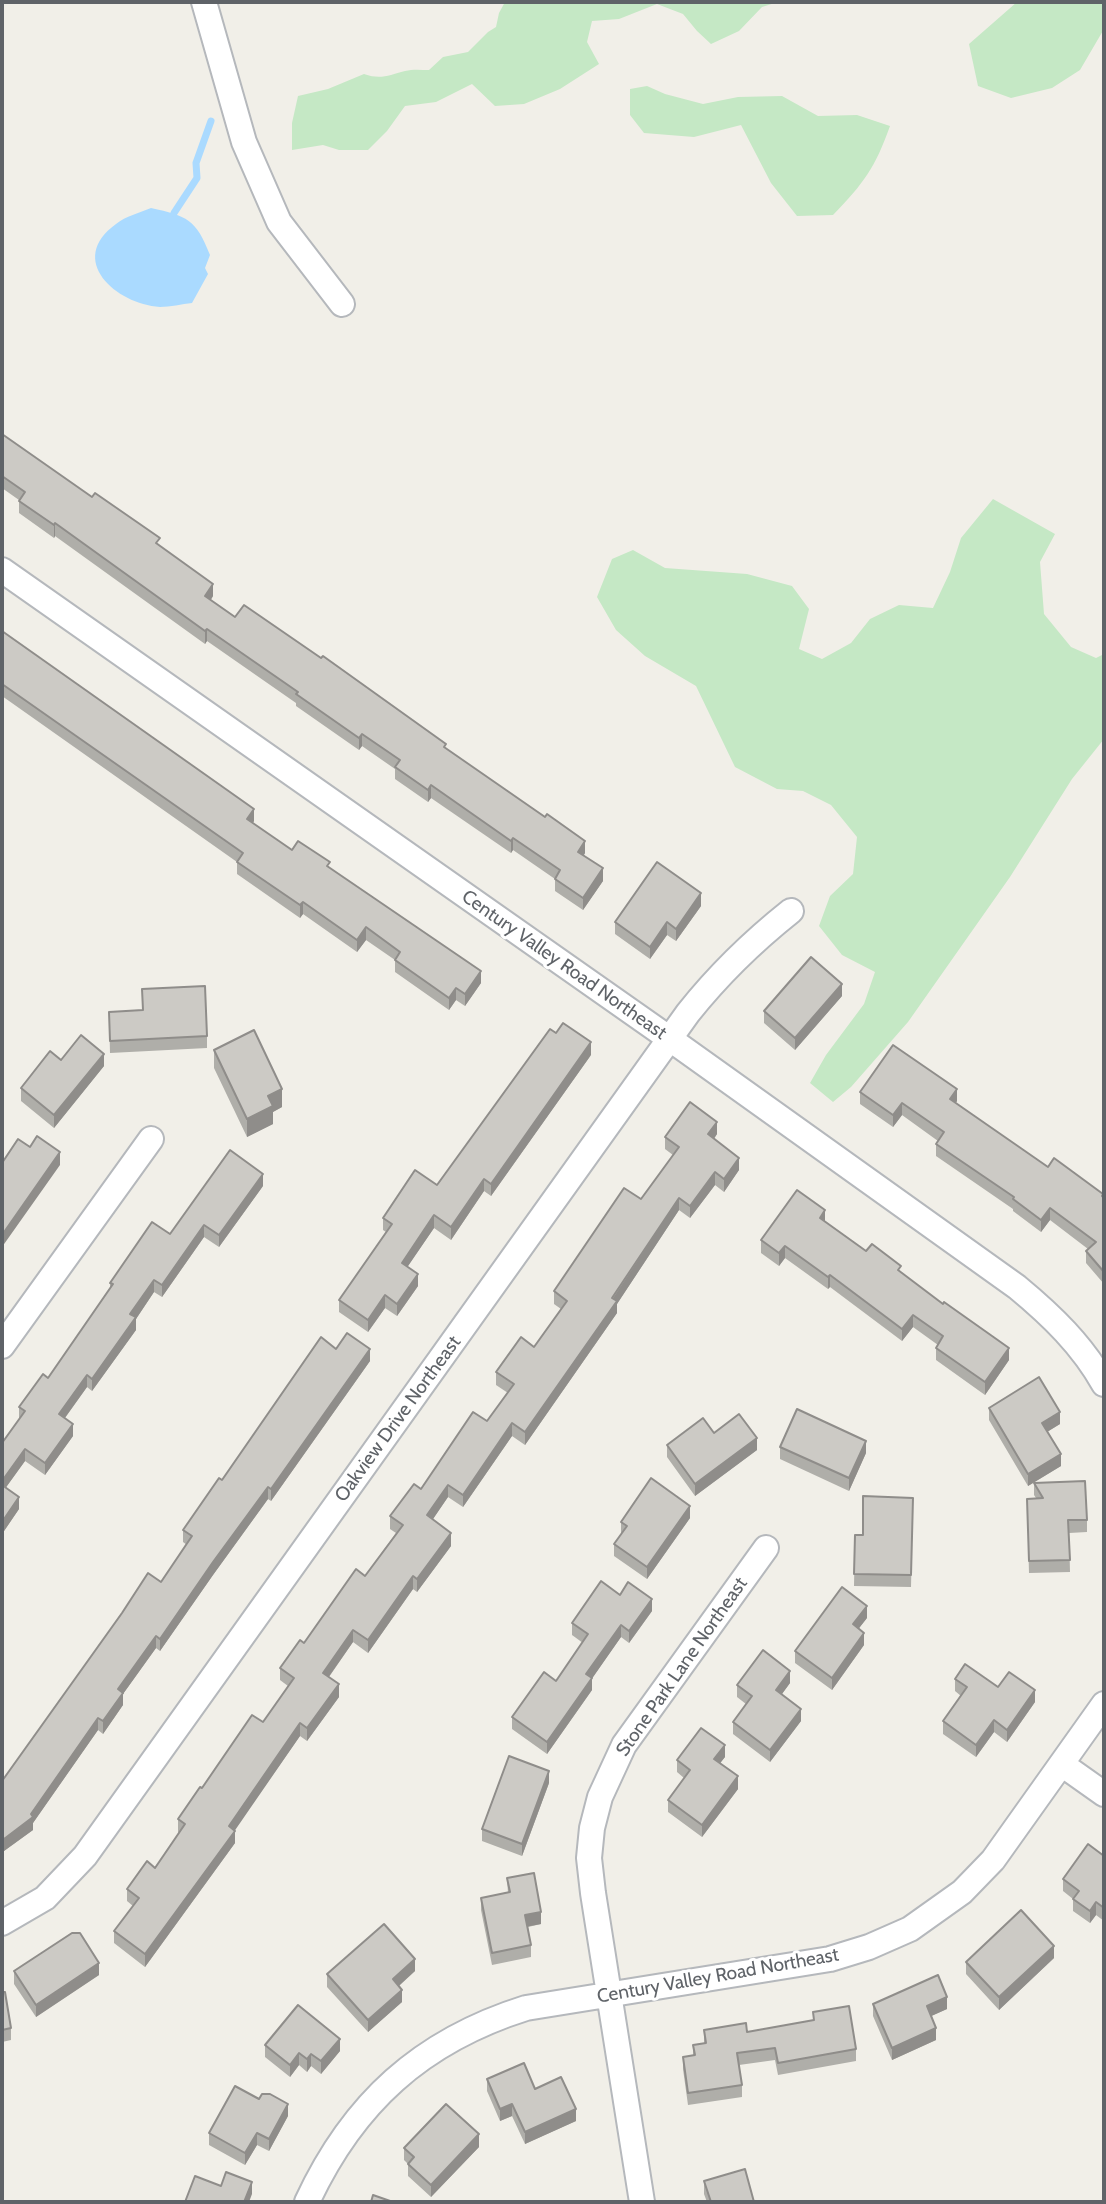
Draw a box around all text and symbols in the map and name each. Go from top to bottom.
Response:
street label: Century Valley Road Northeast [457,885,671,1045]
street label: Oakview Drive Northeast [330,1332,466,1506]
street label: Stone Park Lane Northeast [611,1573,753,1761]
street label: Century Valley Road Northeast [595,1943,841,2009]

